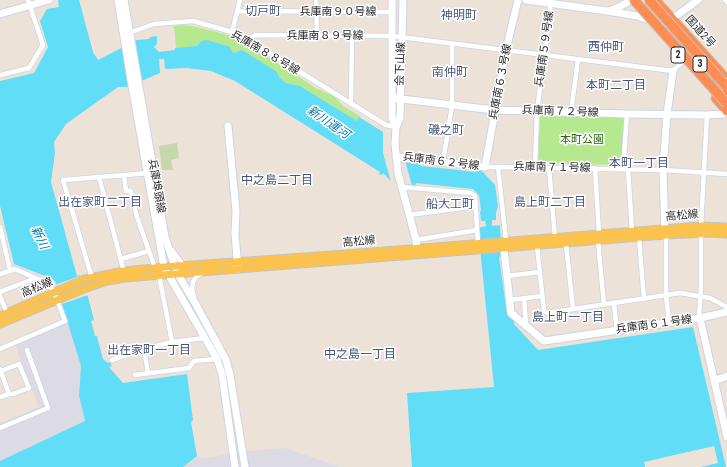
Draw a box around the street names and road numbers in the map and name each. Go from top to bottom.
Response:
street label: 兵庫南９０号線 [300,5,376,19]
street label: 兵庫南５９号線 [533,10,557,88]
street label: 国道2号 [682,13,718,51]
street label: 兵庫南８８号線 [228,28,302,78]
street label: 兵庫南８９号線 [287,29,363,43]
street label: 会下山線 [394,42,408,86]
street label: 兵庫南６３号線 [487,43,515,121]
road number: 2 [671,47,685,63]
road number: 3 [693,56,707,72]
street label: 兵庫南７２号線 [521,104,599,120]
street label: 兵庫南６２号線 [402,151,480,173]
street label: 兵庫埠頭線 [145,158,167,214]
street label: 兵庫南７１号線 [513,161,591,175]
street label: 高松線 [665,208,699,224]
street label: 高松線 [342,234,376,250]
street label: 高松線 [19,275,55,301]
street label: 兵庫南６１号線 [615,313,693,337]

